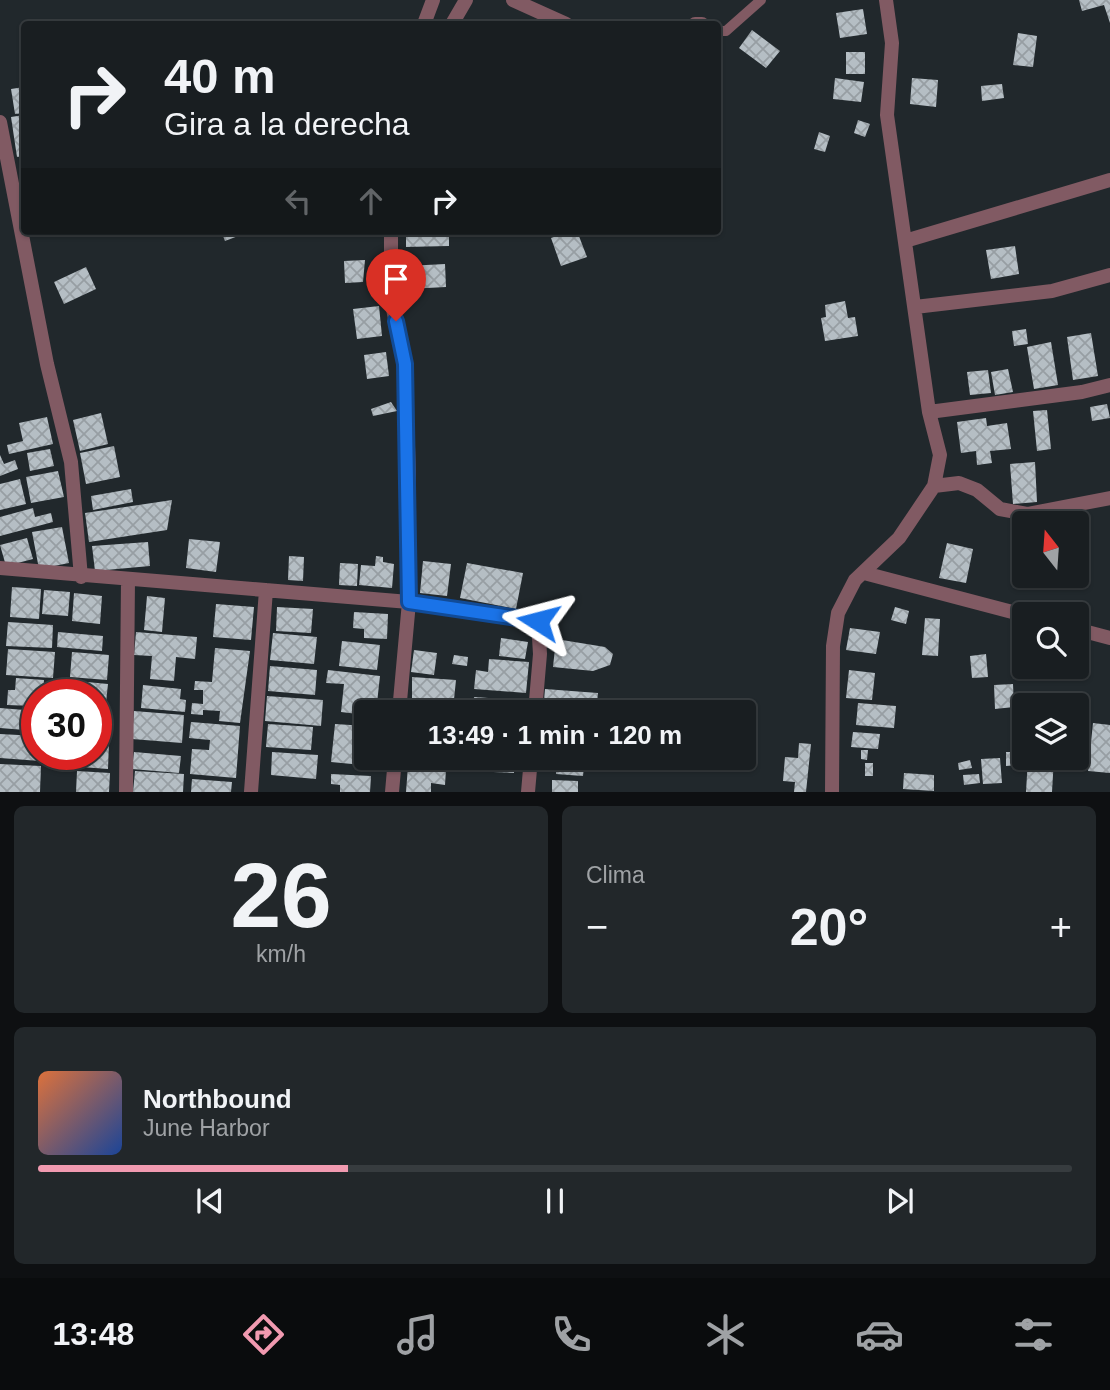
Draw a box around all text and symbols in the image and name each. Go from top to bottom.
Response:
icon: right [49,49,140,140]
text: 40 m [164,49,276,103]
text: Gira a la derecha [164,106,409,142]
icon: left [279,182,317,220]
icon: ahead [352,182,390,220]
icon: right [425,182,463,220]
pin [366,249,426,321]
icon: arrive [377,260,415,298]
north arrow [1012,511,1088,588]
map controls [1012,511,1089,770]
position arrow [501,584,575,658]
button: search [1012,602,1089,679]
speed limit sign: 30 [21,679,112,770]
button: layers [1012,693,1089,770]
text: 13:49 · 1 min · 120 m [428,720,682,750]
text: 26 [230,845,332,946]
text: Clima [586,862,645,888]
text: 20° [790,898,868,956]
text: − [586,906,608,948]
text: + [1050,906,1072,948]
text: km/h [256,941,306,967]
text: Northbound [143,1084,292,1114]
text: June Harbor [143,1115,270,1141]
icon: previous [191,1182,229,1220]
icon: pause [536,1182,574,1220]
icon: next [881,1182,919,1220]
icon: directions [239,1310,288,1359]
icon: music [393,1310,442,1359]
icon: phone [547,1310,596,1359]
icon: climate [701,1310,750,1359]
icon: car [855,1310,904,1359]
icon: filters [1009,1310,1058,1359]
text: 13:48 [52,1316,134,1352]

